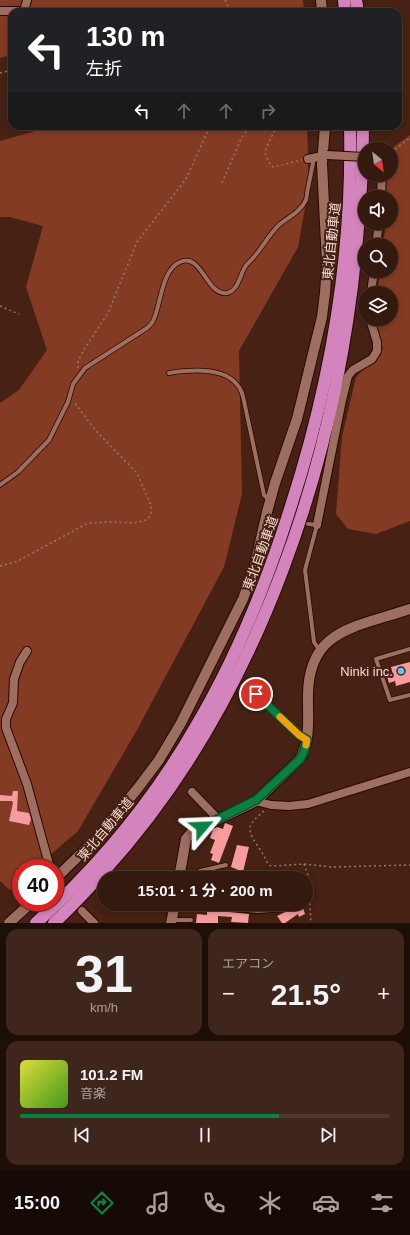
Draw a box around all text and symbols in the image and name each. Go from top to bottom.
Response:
text: 130 m [86,21,165,52]
icon: left [20,24,72,76]
text: 左折 [86,59,122,79]
icon: left [131,100,153,122]
icon: ahead [173,100,195,122]
icon: ahead [215,100,237,122]
icon: right [257,100,279,122]
north arrow [358,142,398,182]
map controls [358,142,398,326]
button: sound [358,190,398,230]
street label: 東北自動車道 [320,201,343,281]
button: search [358,238,398,278]
button: layers [358,286,398,326]
street label: 東北自動車道 [240,514,281,592]
place label: Ninki inc. [340,664,393,679]
marker: Ninki inc. [396,666,406,676]
pin [239,677,273,711]
icon: arrive [245,683,267,705]
street label: 東北自動車道 [75,795,136,864]
position arrow [181,806,223,848]
speed limit sign: 40 [12,859,64,911]
text: 15:01 · 1 分 · 200 m [137,882,273,899]
text: 31 [75,945,133,1003]
text: エアコン [222,956,274,971]
text: 21.5° [271,978,341,1011]
text: − [222,981,235,1006]
text: + [377,981,390,1006]
text: km/h [90,1000,118,1015]
text: 101.2 FM [80,1066,143,1083]
text: 音楽 [80,1086,106,1101]
icon: previous [71,1124,93,1146]
icon: pause [194,1124,216,1146]
icon: next [317,1124,339,1146]
icon: directions [88,1189,116,1217]
icon: music [144,1189,172,1217]
icon: phone [200,1189,228,1217]
icon: climate [256,1189,284,1217]
icon: car [312,1189,340,1217]
icon: filters [368,1189,396,1217]
text: 15:00 [14,1193,60,1213]

